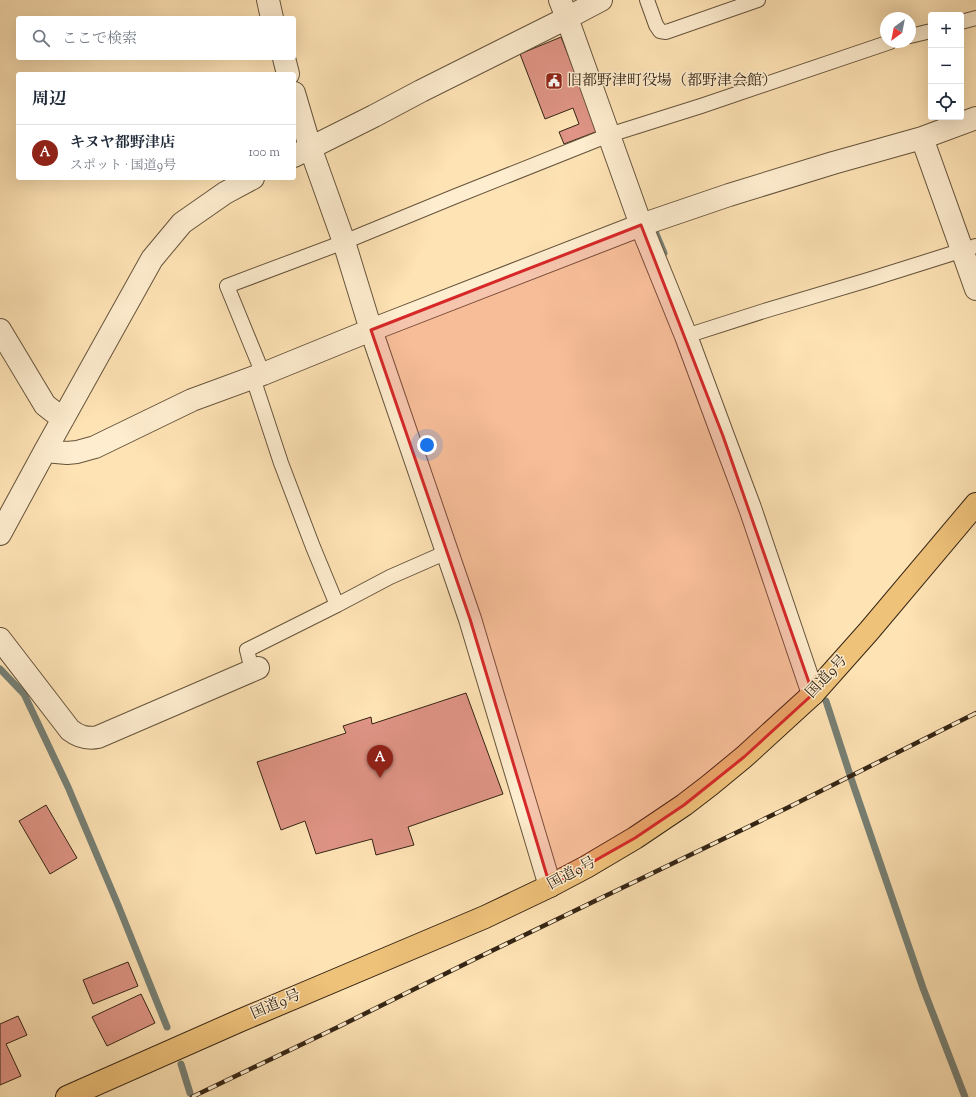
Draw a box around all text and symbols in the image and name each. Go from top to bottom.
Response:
north arrow [880,12,916,48]
map controls [928,12,964,120]
button: + [928,12,964,48]
search box [16,16,296,60]
icon: search [30,27,52,49]
text: ここで検索 [62,29,137,50]
button: − [928,48,964,84]
public building icon: 旧都野津町役場（都野津会館） [544,71,564,91]
place label: 旧都野津町役場（都野津会館） [567,71,777,92]
button: locate [928,84,964,120]
text: 周辺 [32,88,66,112]
text: キヌヤ都野津店 [70,133,175,154]
text: A [40,144,50,162]
text: 100 m [248,144,280,162]
text: スポット · 国道9号 [70,157,176,175]
your location [417,435,437,455]
street label: 国道9号 [801,651,853,703]
pin: A [367,745,393,778]
street label: 国道9号 [544,852,600,896]
street label: 国道9号 [248,985,304,1025]

